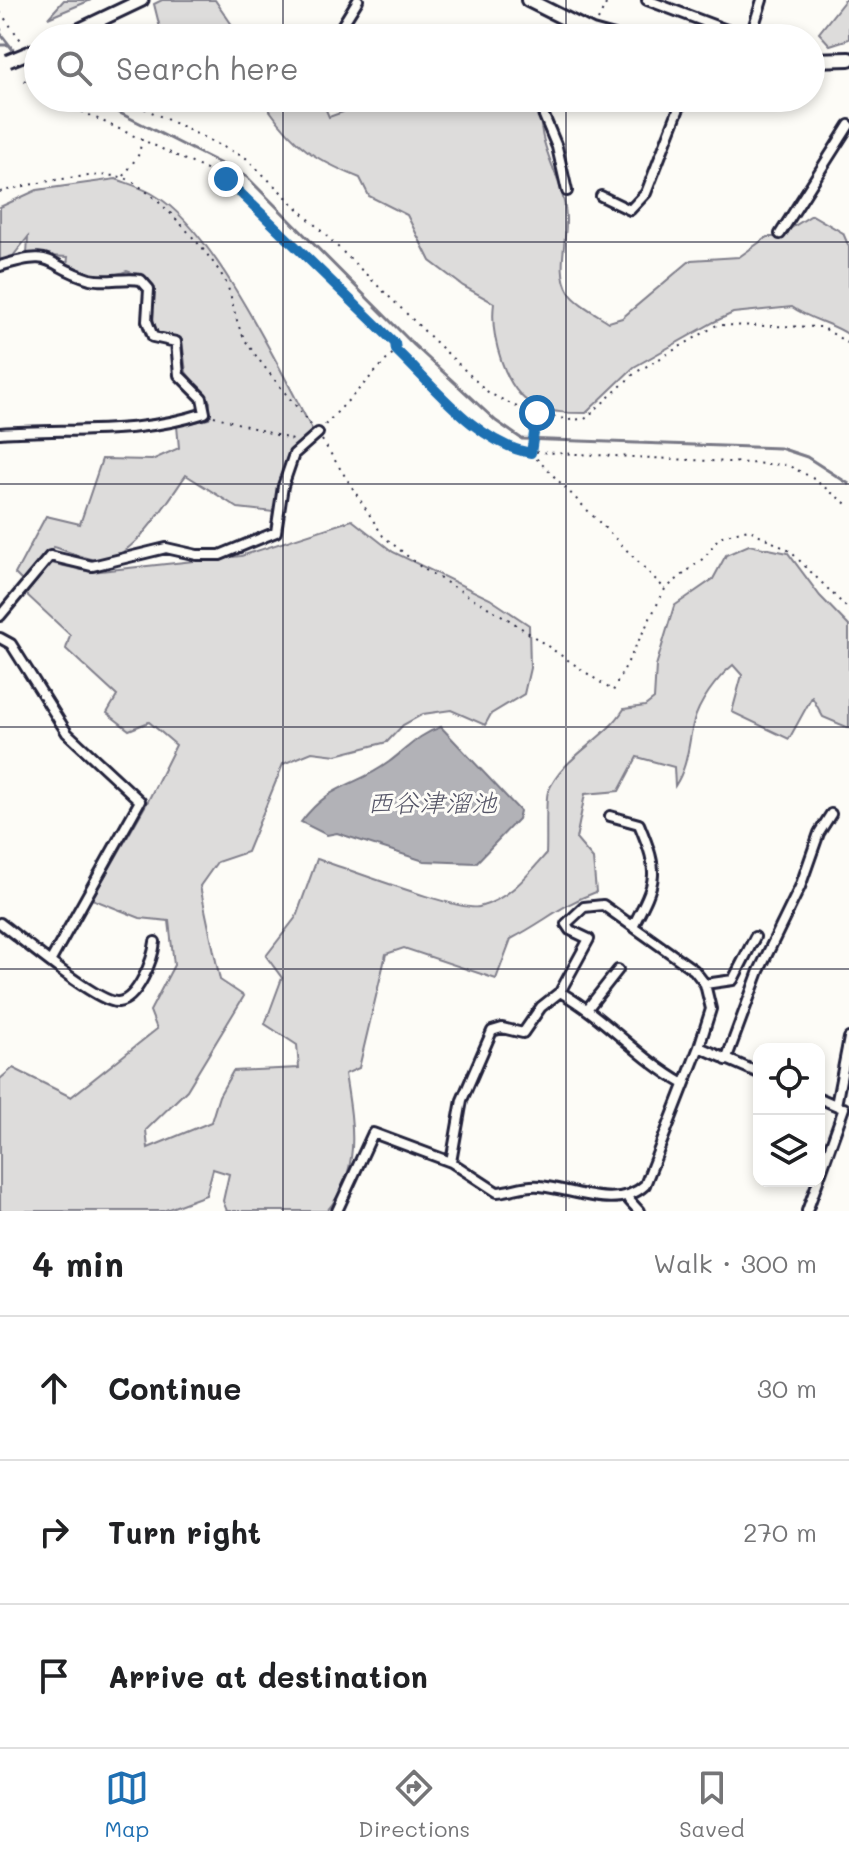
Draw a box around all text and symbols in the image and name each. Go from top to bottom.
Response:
search box [24,24,825,112]
icon: search [52,46,96,90]
text: Search here [116,48,299,88]
route end [208,161,244,197]
route start [519,395,555,431]
water label: 西谷津溜池 [367,785,498,819]
map controls [753,1043,825,1187]
button: locate [753,1043,825,1115]
button: layers [753,1115,825,1187]
text: 4 min [32,1241,124,1286]
text: Walk · 300 m [653,1246,817,1280]
icon: ahead [32,1366,76,1410]
text: Continue [108,1368,241,1408]
text: 30 m [757,1371,817,1405]
icon: right [32,1510,76,1554]
text: Turn right [108,1512,261,1552]
text: 270 m [743,1515,817,1549]
icon: arrive [32,1654,76,1698]
text: Arrive at destination [108,1656,428,1696]
tab: Map [105,1766,149,1843]
tab: Directions [358,1766,470,1843]
tab: Saved [679,1766,744,1843]

